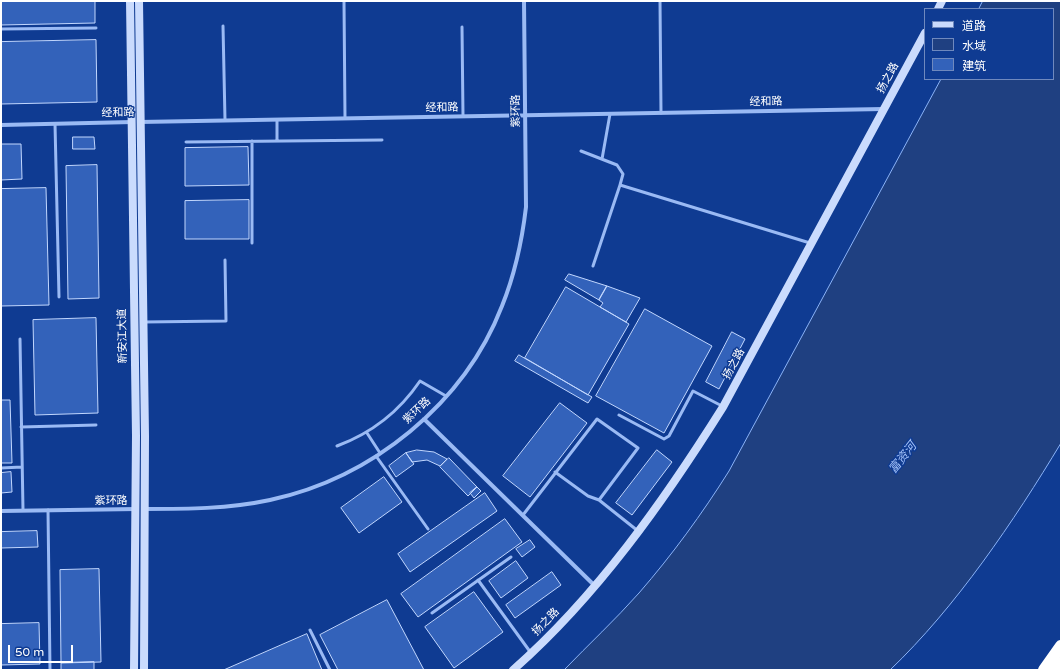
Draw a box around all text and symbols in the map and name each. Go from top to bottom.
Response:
legend [924,8,1054,80]
text: 道路 [962,19,986,33]
text: 水域 [962,39,986,53]
text: 建筑 [962,59,986,73]
street label: 扬之路 [874,60,902,96]
street label: 紫环路 [509,95,523,127]
street label: 经和路 [749,95,783,109]
street label: 经和路 [425,101,459,115]
street label: 经和路 [101,106,135,120]
street label: 新安江大道 [116,308,130,364]
street label: 扬之路 [720,346,748,382]
street label: 紫环路 [400,395,434,427]
water label: 富资河 [886,439,920,477]
street label: 紫环路 [95,494,127,508]
street label: 扬之路 [530,606,562,638]
scale bar [10,637,75,663]
text: 50 m [15,645,44,659]

